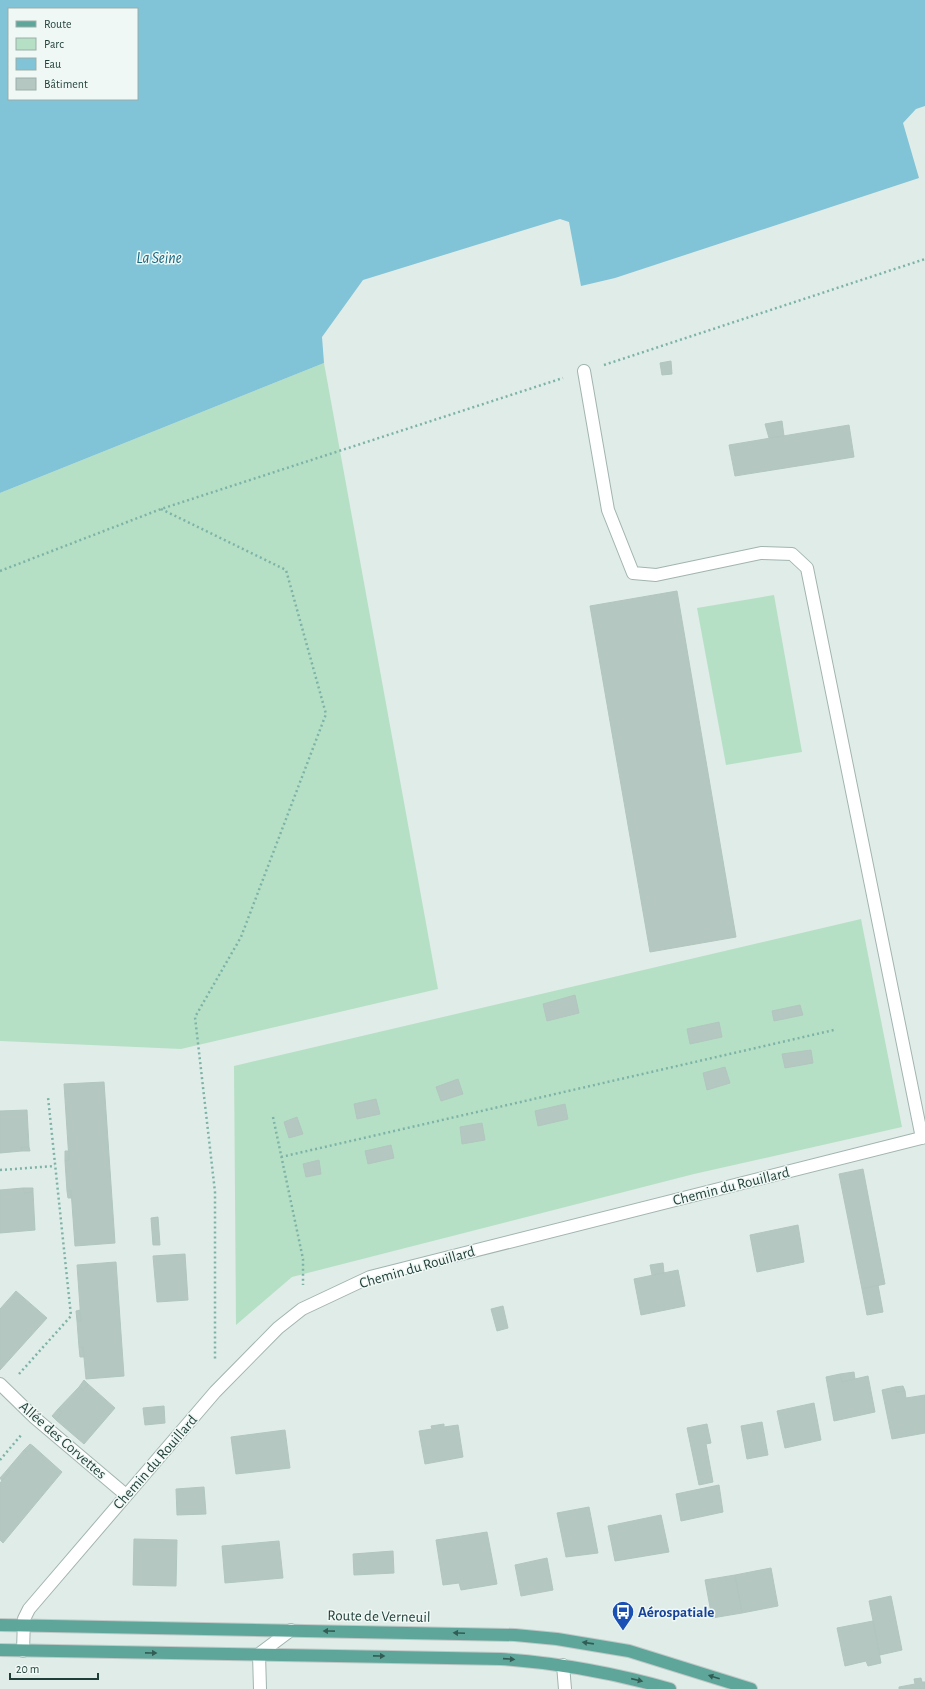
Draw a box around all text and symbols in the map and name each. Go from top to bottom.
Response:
legend [8,8,138,100]
text: Route [44,18,71,30]
text: Parc [44,38,64,50]
text: Eau [44,58,61,70]
text: Bâtiment [44,78,88,90]
water label: La Seine [136,250,182,266]
street label: Chemin du Rouillard [671,1165,791,1208]
street label: Chemin du Rouillard [358,1244,477,1291]
street label: Allée des Corvettes [16,1399,109,1482]
street label: Chemin du Rouillard [111,1412,200,1512]
bus stop icon: Aérospatiale [610,1599,636,1632]
place label: Aérospatiale [638,1605,714,1620]
street label: Route de Verneuil [327,1608,431,1625]
one-way arrow [322,1628,335,1634]
one-way arrow [452,1630,465,1636]
one-way arrow [582,1640,594,1646]
one-way arrow [145,1649,157,1656]
one-way arrow [373,1653,386,1659]
scale bar [10,1655,98,1681]
one-way arrow [503,1656,515,1663]
text: 20 m [16,1663,39,1675]
one-way arrow [707,1674,719,1680]
one-way arrow [631,1677,643,1683]

